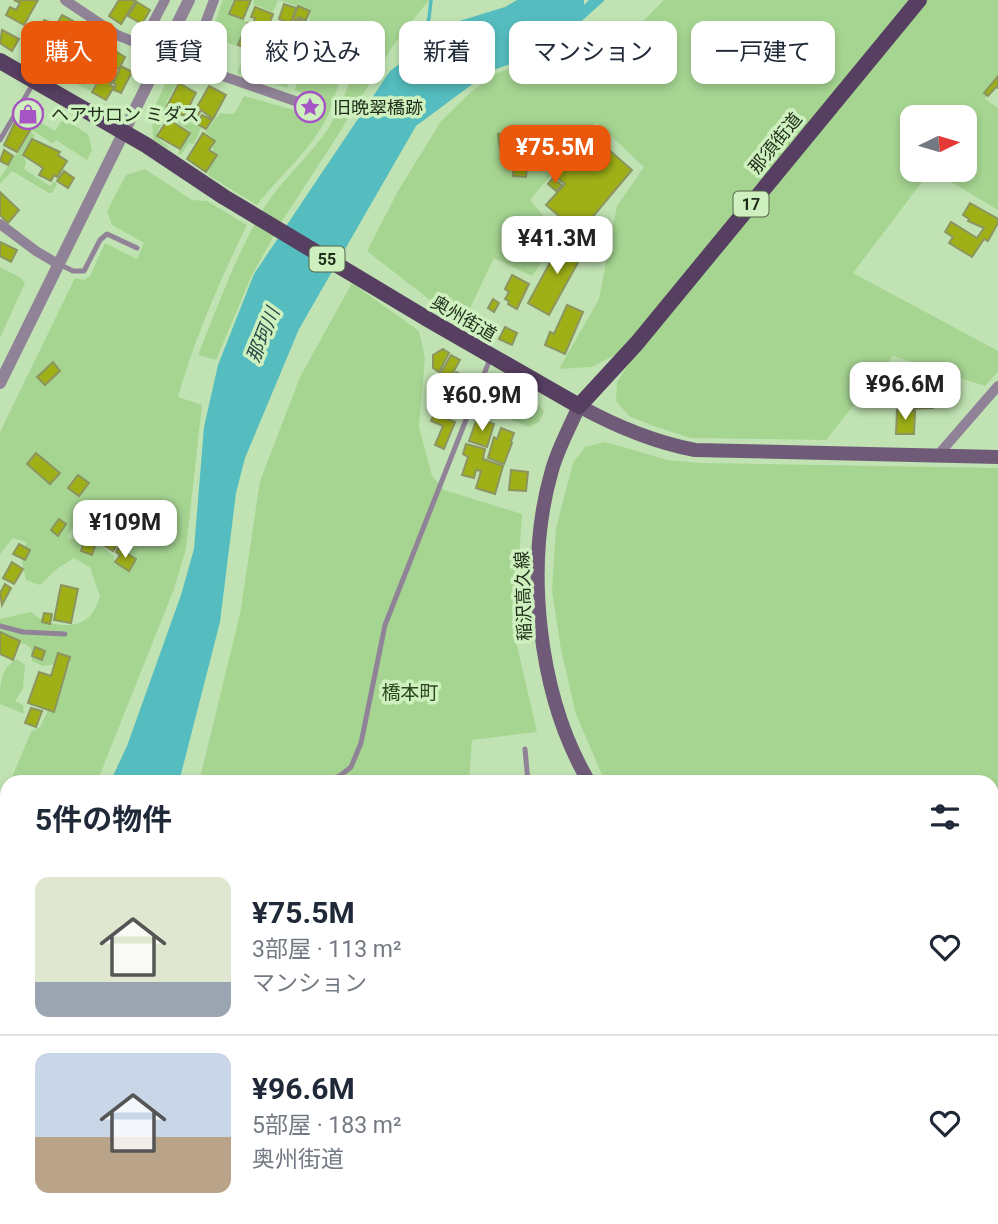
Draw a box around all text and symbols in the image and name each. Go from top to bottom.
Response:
chip: 購入 [21,21,117,84]
chip: 賃貸 [131,21,227,84]
chip: 絞り込み [241,21,385,84]
chip: 新着 [399,21,495,84]
chip: マンション [509,21,677,84]
chip: 一戸建て [691,21,835,84]
place icon: 旧晩翠橋跡 [293,90,327,124]
shop icon: ヘアサロン ミダス [11,97,45,131]
place label: 旧晩翠橋跡 [333,97,423,118]
place label: ヘアサロン ミダス [51,104,199,125]
north arrow [900,105,976,182]
map controls [900,105,977,182]
street label: 那須街道 [744,108,806,178]
pin: ¥75.5M [498,125,612,185]
text: ¥75.5M [516,134,594,161]
road number: 17 [734,192,768,216]
pin: ¥41.3M [500,216,614,276]
text: ¥41.3M [518,225,596,252]
road number: 55 [310,246,344,272]
street label: 奥州街道 [428,291,500,345]
water label: 那珂川 [242,302,285,366]
pin: ¥96.6M [848,362,962,422]
text: ¥96.6M [866,371,944,398]
pin: ¥60.9M [425,374,539,433]
text: ¥60.9M [443,382,521,409]
pin: ¥109M [76,500,174,560]
text: ¥109M [89,509,161,536]
street label: 稲沢高久線 [511,551,535,641]
district label: 橋本町 [381,681,439,704]
icon: filters [926,798,964,836]
text: 5件の物件 [35,802,172,837]
text: ¥75.5M [252,895,355,930]
icon: home [91,905,175,989]
icon: heart [926,928,964,966]
text: 3部屋 · 113 m² [252,936,401,963]
text: マンション [252,970,367,997]
text: ¥96.6M [252,1071,355,1106]
icon: home [91,1081,175,1165]
icon: heart [926,1104,964,1142]
text: 5部屋 · 183 m² [252,1112,401,1139]
text: 奥州街道 [252,1146,344,1173]

